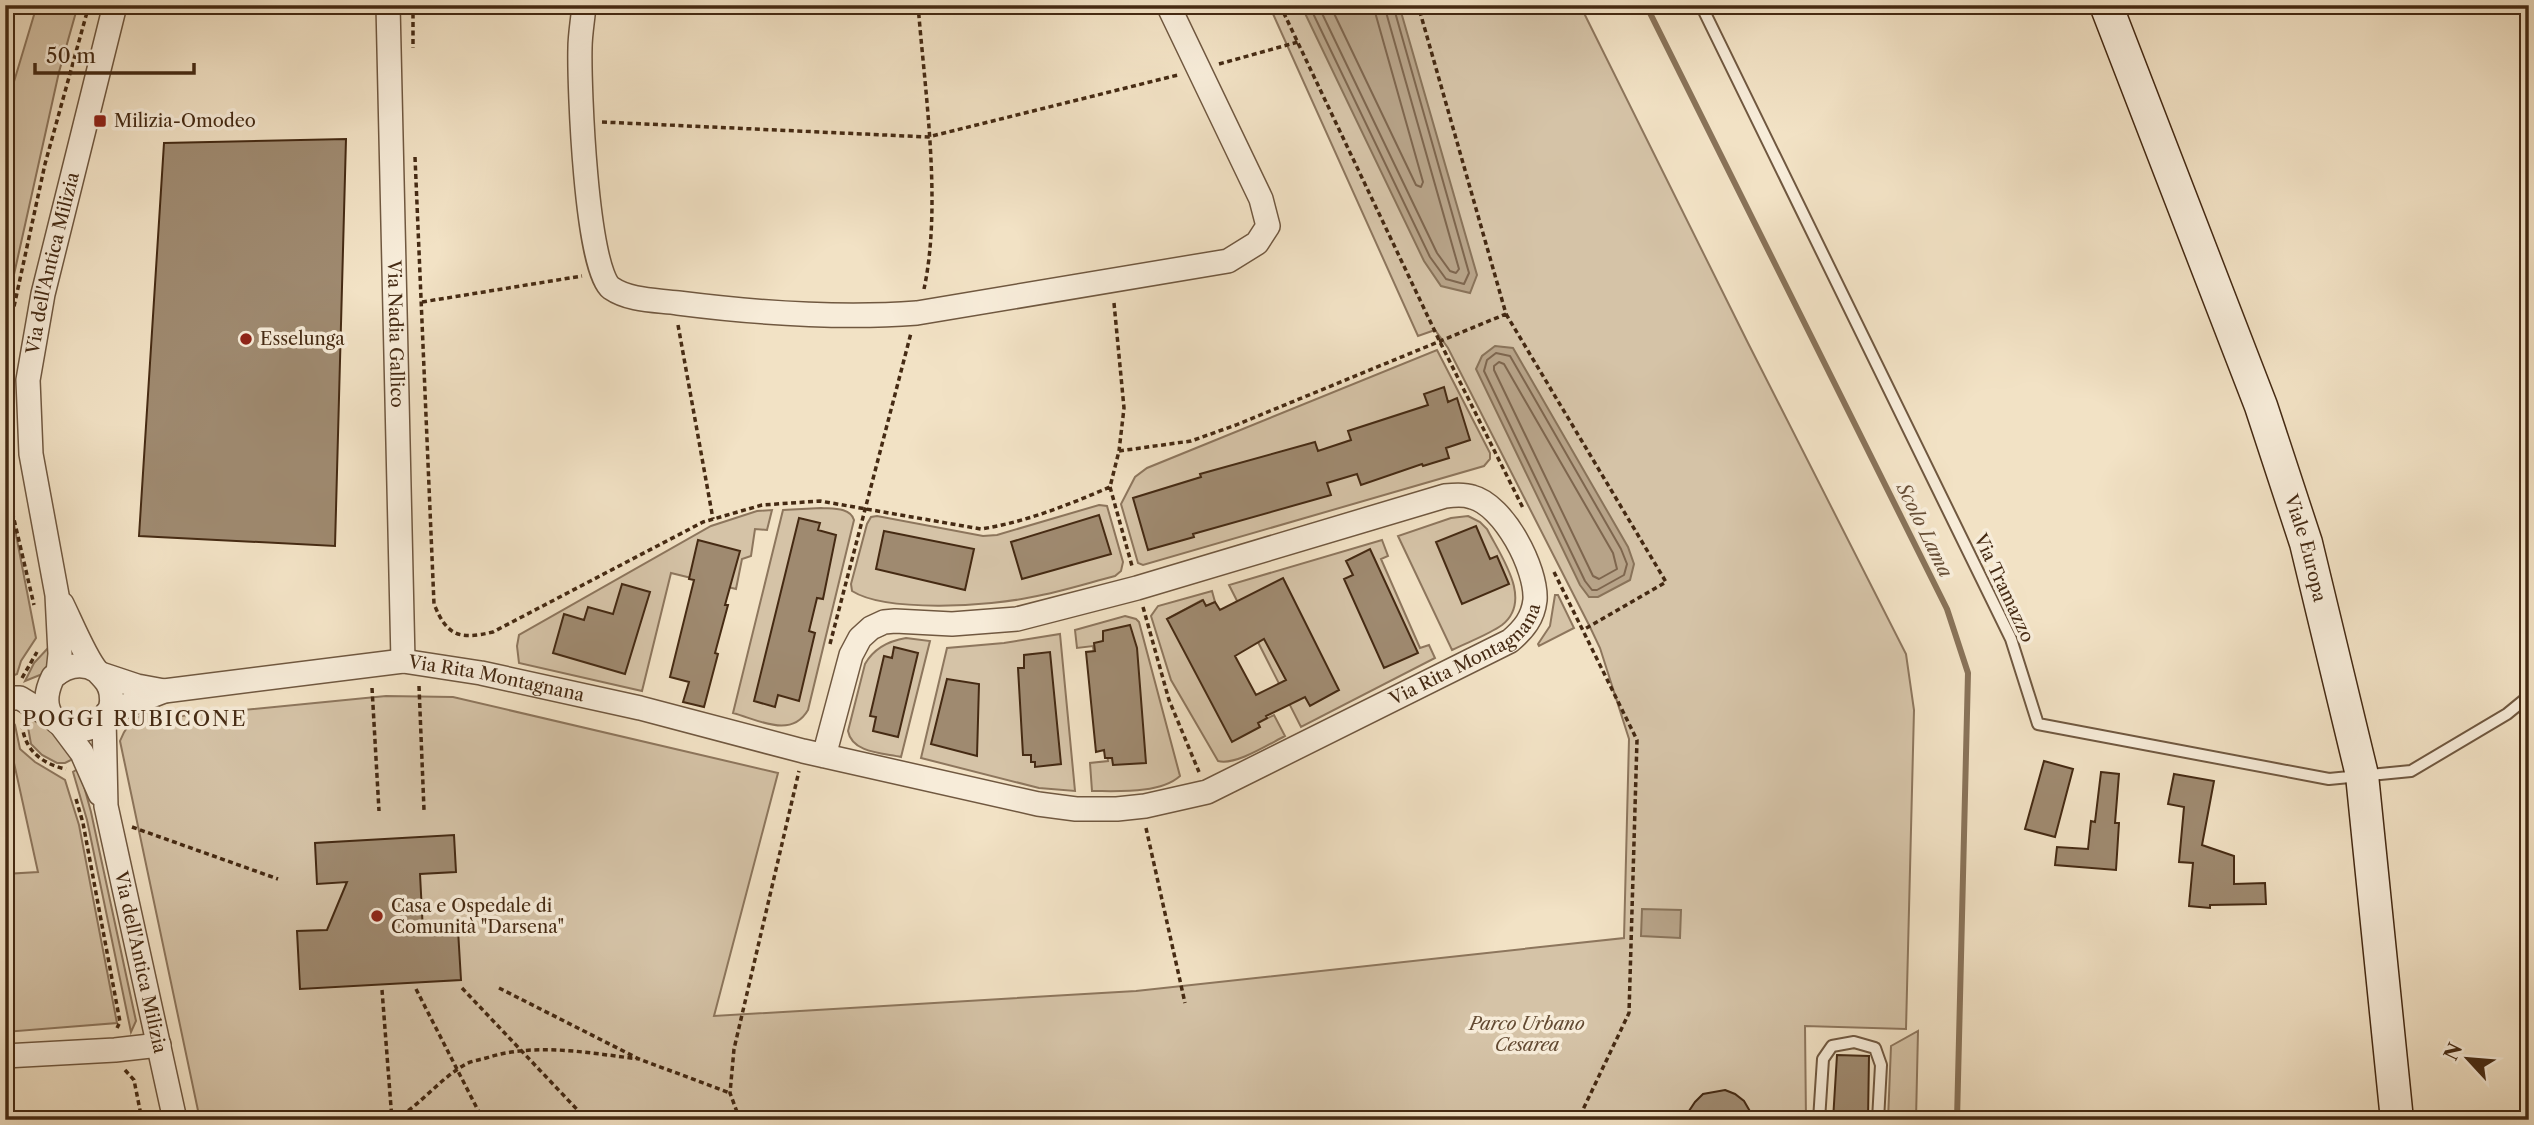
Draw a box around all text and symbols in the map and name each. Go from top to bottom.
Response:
scale bar [35,32,194,76]
text: 50 m [46,43,96,68]
place label: Milizia-Omodeo [114,110,256,132]
marker: Milizia-Omodeo [92,113,108,129]
street label: Via dell'Antica Milizia [22,170,84,357]
street label: Via Nadia Gallico [383,259,408,408]
place label: Esselunga [260,328,345,350]
marker: Esselunga [238,331,254,347]
water label: Scolo Lama [1891,478,1958,582]
street label: Viale Europa [2279,491,2331,605]
street label: Via Tramazzo [1969,529,2039,646]
street label: Via Rita Montagnana [1385,601,1545,711]
street label: Via Rita Montagnana [406,651,587,707]
district label: POGGI RUBICONE [22,706,248,731]
street label: Via dell'Antica Milizia [109,868,171,1056]
place label: Casa e Ospedale di Comunità "Darsena" [391,895,564,938]
marker: Casa e Ospedale di Comunità "Darsena" [369,908,385,924]
park label: Parco Urbano Cesarea [1467,1013,1585,1056]
north arrow [2432,1024,2502,1094]
text: N [2439,1039,2467,1064]

